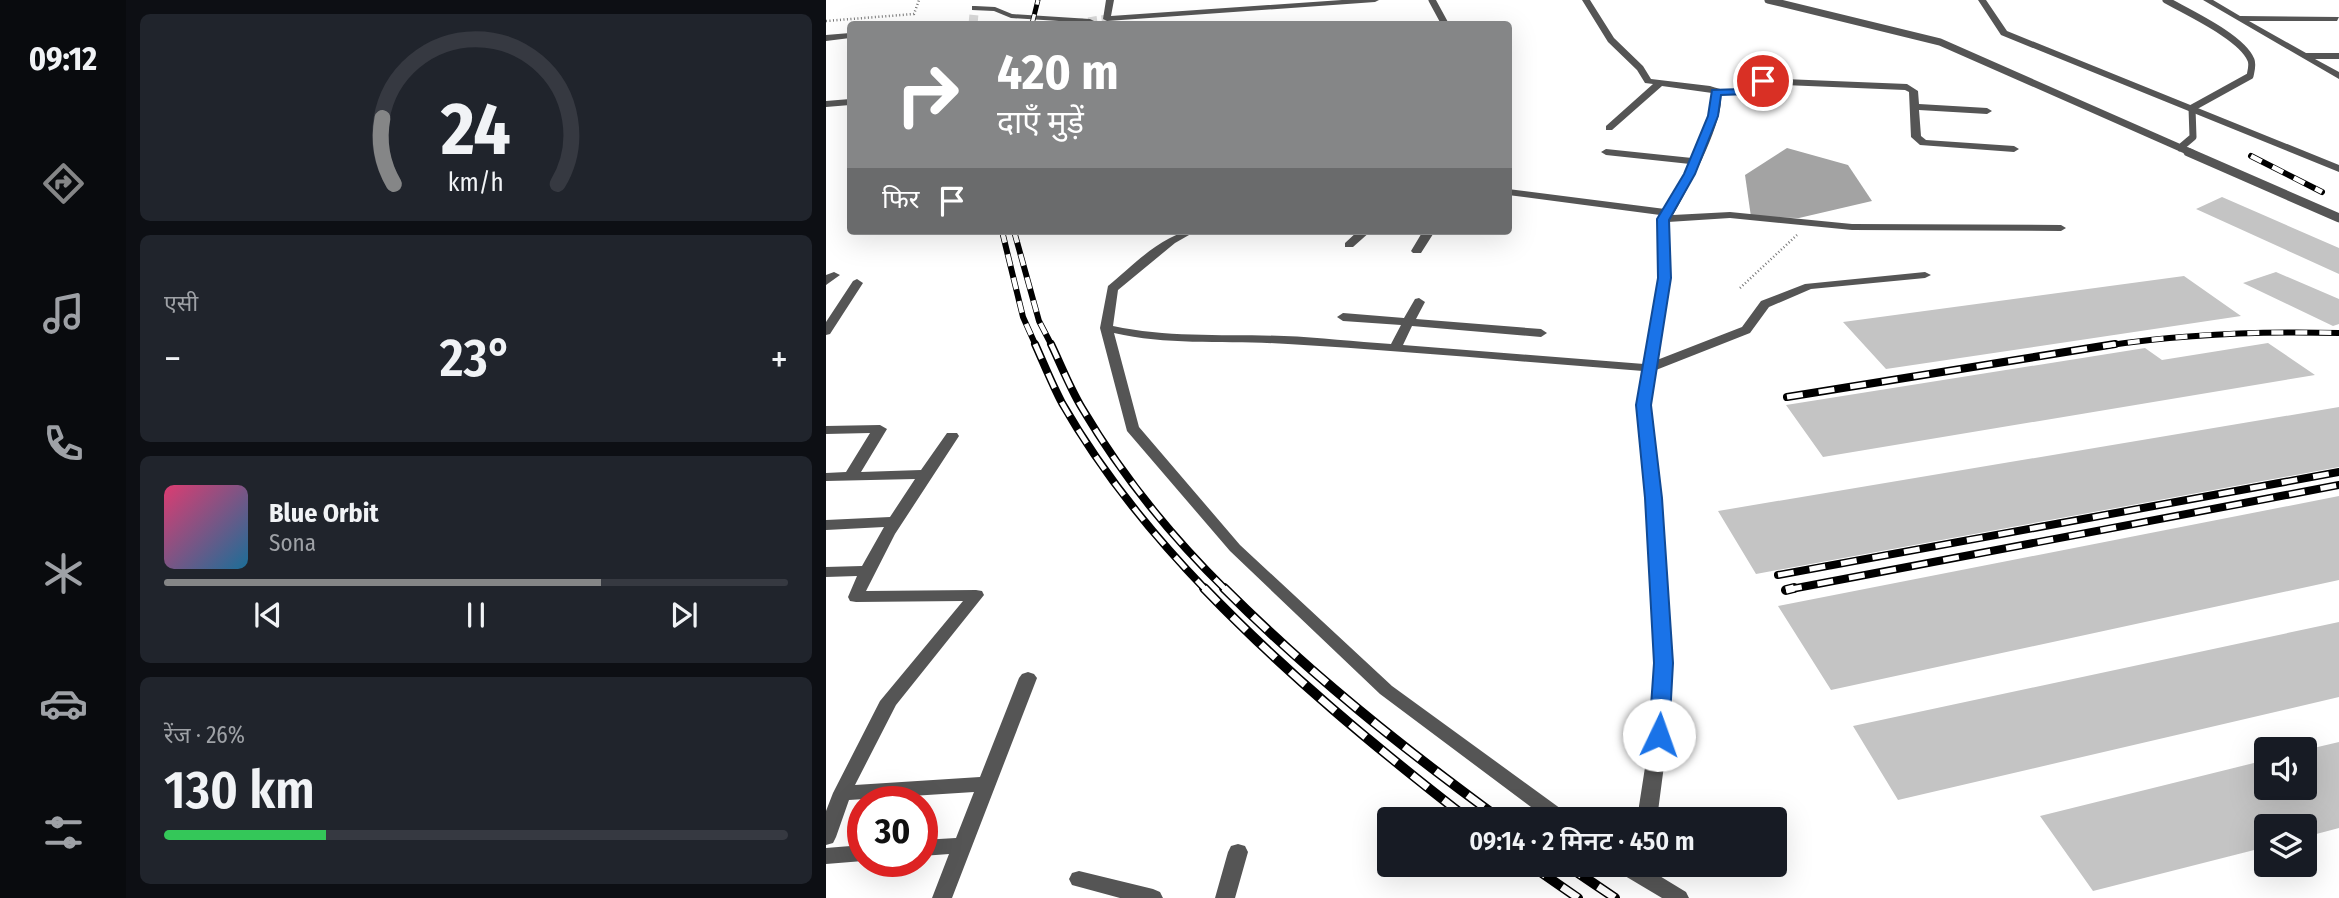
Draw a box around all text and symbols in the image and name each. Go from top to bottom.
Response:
text: 09:12 [29,40,97,78]
text: 420 m [997,43,1119,102]
icon: right [882,49,973,140]
pin [1733,51,1793,111]
icon: arrive [1744,62,1782,100]
text: 24 [440,86,511,173]
text: दाएँ मुड़ें [997,103,1084,141]
icon: directions [39,159,88,208]
text: km/h [448,167,504,197]
icon: arrive [933,182,971,220]
text: फिर [882,184,919,215]
icon: music [39,289,88,338]
text: एसी [164,289,198,317]
text: 23° [440,327,512,390]
text: − [164,336,181,382]
text: + [771,336,788,382]
icon: phone [39,419,88,468]
text: Blue Orbit [269,498,379,529]
text: Sona [269,529,316,557]
icon: climate [39,549,88,598]
icon: previous [249,596,287,634]
icon: pause [457,596,495,634]
icon: next [665,596,703,634]
icon: car [39,679,88,728]
position arrow [1622,698,1696,772]
text: रेंज · 26% [164,721,245,749]
map controls [2254,737,2317,877]
button: sound [2254,737,2317,800]
text: 130 km [164,759,315,822]
speed limit sign: 30 [847,786,938,877]
icon: filters [39,808,88,857]
button: layers [2254,814,2317,877]
text: 09:14 · 2 मिनट · 450 m [1469,826,1695,857]

